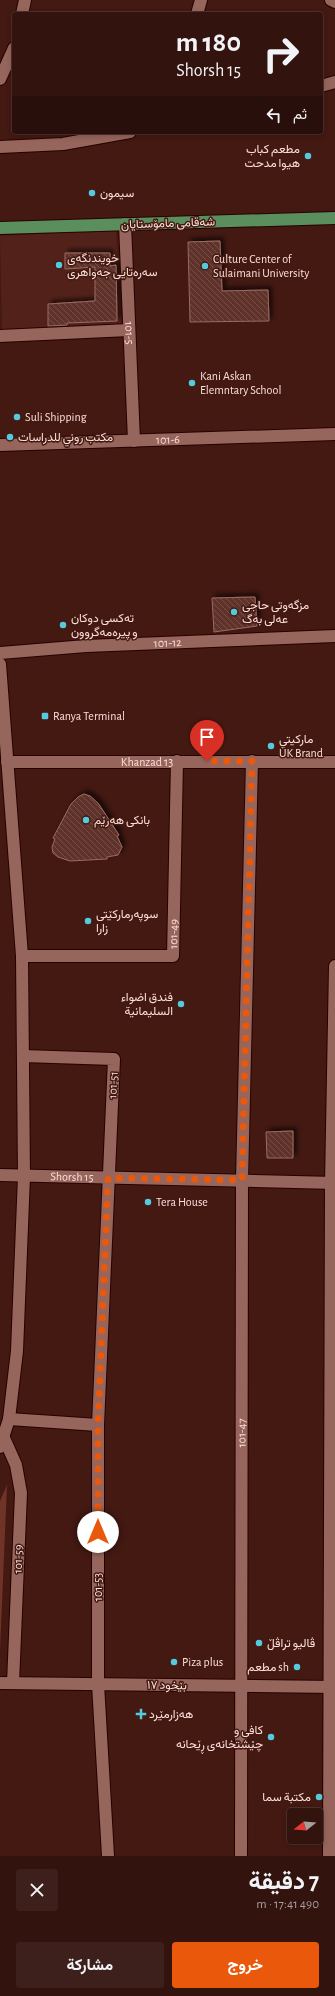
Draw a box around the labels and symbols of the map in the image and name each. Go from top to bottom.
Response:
place label: مطعم كباب هيوا مدحت [245,143,300,171]
marker: مطعم كباب هيوا مدحت [303,151,313,161]
place label: سيمون [100,187,134,201]
marker: سيمون [87,188,97,198]
street label: شەقامی مامۆستایان [121,215,215,233]
place label: خویندنگەی سەرەتایی جەواهری [67,252,158,280]
place label: Culture Center of Sulaimani University [213,253,309,280]
marker: خویندنگەی سەرەتایی جەواهری [54,260,64,270]
marker: Culture Center of Sulaimani University [200,261,210,271]
street label: 101-5 [123,321,136,345]
place label: Kani Askan Elemntary School [200,370,281,397]
marker: Kani Askan Elemntary School [187,378,197,388]
place label: Suli Shipping [25,411,87,423]
marker: Suli Shipping [12,412,22,422]
place label: مكتب روني للدراسات [18,431,113,447]
marker: مكتب روني للدراسات [5,432,15,442]
street label: 101-6 [156,433,180,446]
place label: مزگەوتی حاجی عەلی بەگ [242,599,309,627]
marker: مزگەوتی حاجی عەلی بەگ [229,607,239,617]
place label: تەکسی دوکان و پیرەمەگروون [71,612,138,640]
marker: تەکسی دوکان و پیرەمەگروون [58,620,68,630]
street label: 101-12 [153,636,182,649]
place label: Ranya Terminal [53,710,125,723]
marker: Ranya Terminal [40,711,50,721]
pin [190,720,224,761]
place label: مارکيتي UK Brand [279,733,323,759]
marker: مارکيتي UK Brand [266,741,276,751]
street label: Khanzad 13 [121,756,173,768]
place label: بانکی هەرێم [94,814,150,828]
marker: بانکی هەرێم [81,815,91,825]
place label: سوپەرمارکێتی زارا [96,908,158,936]
marker: سوپەرمارکێتی زارا [83,916,93,926]
street label: 101-49 [167,919,180,949]
place label: فندق اضواء السليمانية [121,991,173,1018]
marker: فندق اضواء السليمانية [176,999,186,1009]
street label: 101-51 [106,1071,120,1099]
street label: Shorsh 15 [50,1170,94,1183]
place label: Tera House [156,1196,208,1208]
marker: Tera House [143,1197,153,1207]
street label: 101-47 [236,1418,248,1448]
position arrow [77,1511,119,1553]
street label: 101-59 [11,1544,25,1574]
street label: 101-53 [92,1573,104,1601]
place label: ڤالیو تراڤڵ [267,1637,315,1651]
marker: ڤالیو تراڤڵ [254,1638,264,1648]
place label: Piza plus [182,1656,223,1668]
marker: Piza plus [169,1657,179,1667]
place label: مطعم sh [247,1661,289,1675]
marker: مطعم sh [292,1662,302,1672]
street label: بێخود ١٧ [147,1679,187,1693]
place label: هەزارمێرد [149,1708,193,1722]
marker: هەزارمێرد [136,1709,146,1719]
place label: کافی و چێشتخانەی ڕێحانە [176,1724,263,1754]
marker: کافی و چێشتخانەی ڕێحانە [266,1732,276,1742]
place label: مكتبة سما [262,1791,311,1804]
marker: مكتبة سما [314,1792,324,1802]
north arrow [287,1808,323,1844]

